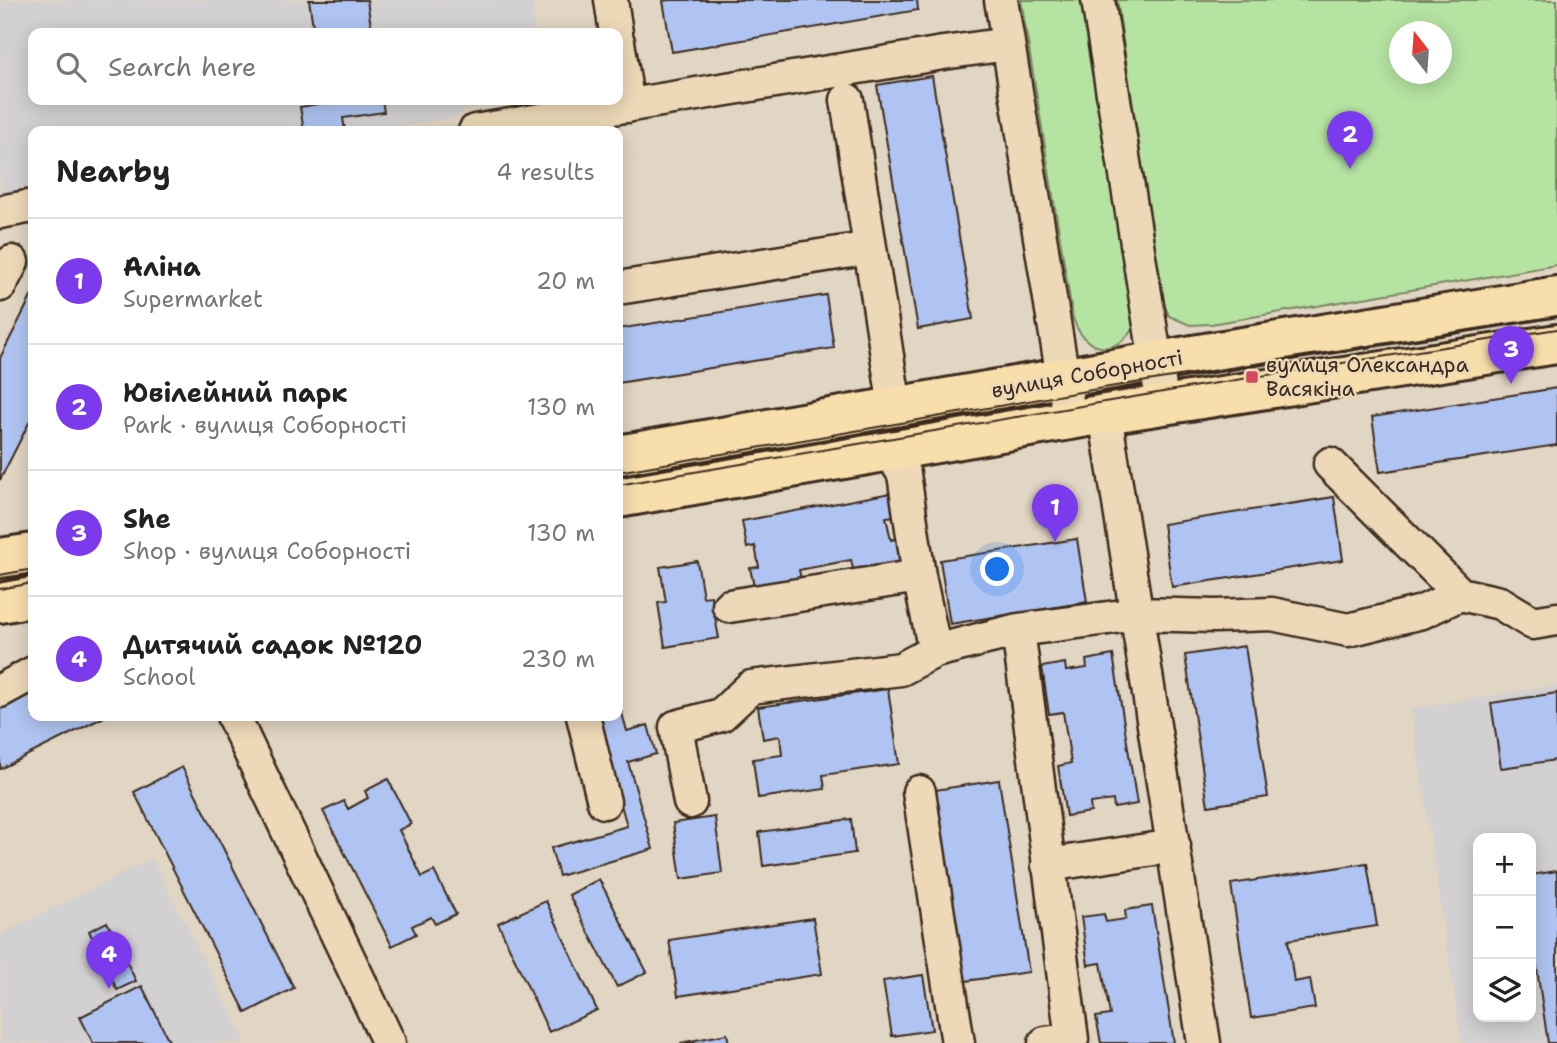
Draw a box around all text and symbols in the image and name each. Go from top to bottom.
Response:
north arrow [1389,21,1452,84]
search box [28,28,623,105]
icon: search [52,48,90,86]
text: Search here [108,49,257,84]
pin: 2 [1327,111,1373,169]
text: Nearby [56,151,171,192]
text: 4 results [496,157,595,187]
text: Аліна [123,249,201,284]
text: 1 [74,266,84,296]
text: 20 m [536,266,595,296]
text: Supermarket [123,284,263,314]
pin: 3 [1488,326,1534,384]
street label: вулиця Соборності [989,343,1185,405]
place label: вулиця Олександра Васякіна [1266,351,1469,403]
marker: вулиця Олександра Васякіна [1244,369,1260,385]
text: Ювілейний парк [123,375,348,410]
text: 2 [71,392,87,422]
text: 130 m [527,392,595,422]
text: Park · вулиця Соборності [123,410,407,440]
pin: 1 [1032,484,1078,542]
text: She [123,501,171,536]
text: 3 [71,518,87,548]
text: 130 m [527,518,595,548]
text: Shop · вулиця Соборності [123,536,411,566]
your location [980,552,1014,586]
text: Дитячий садок №120 [123,627,422,662]
text: 4 [71,644,87,674]
text: 230 m [521,644,595,674]
text: School [123,662,195,692]
map controls [1473,833,1536,1022]
button: + [1473,833,1536,896]
button: − [1473,896,1536,959]
pin: 4 [86,931,132,989]
button: layers [1473,959,1536,1022]

